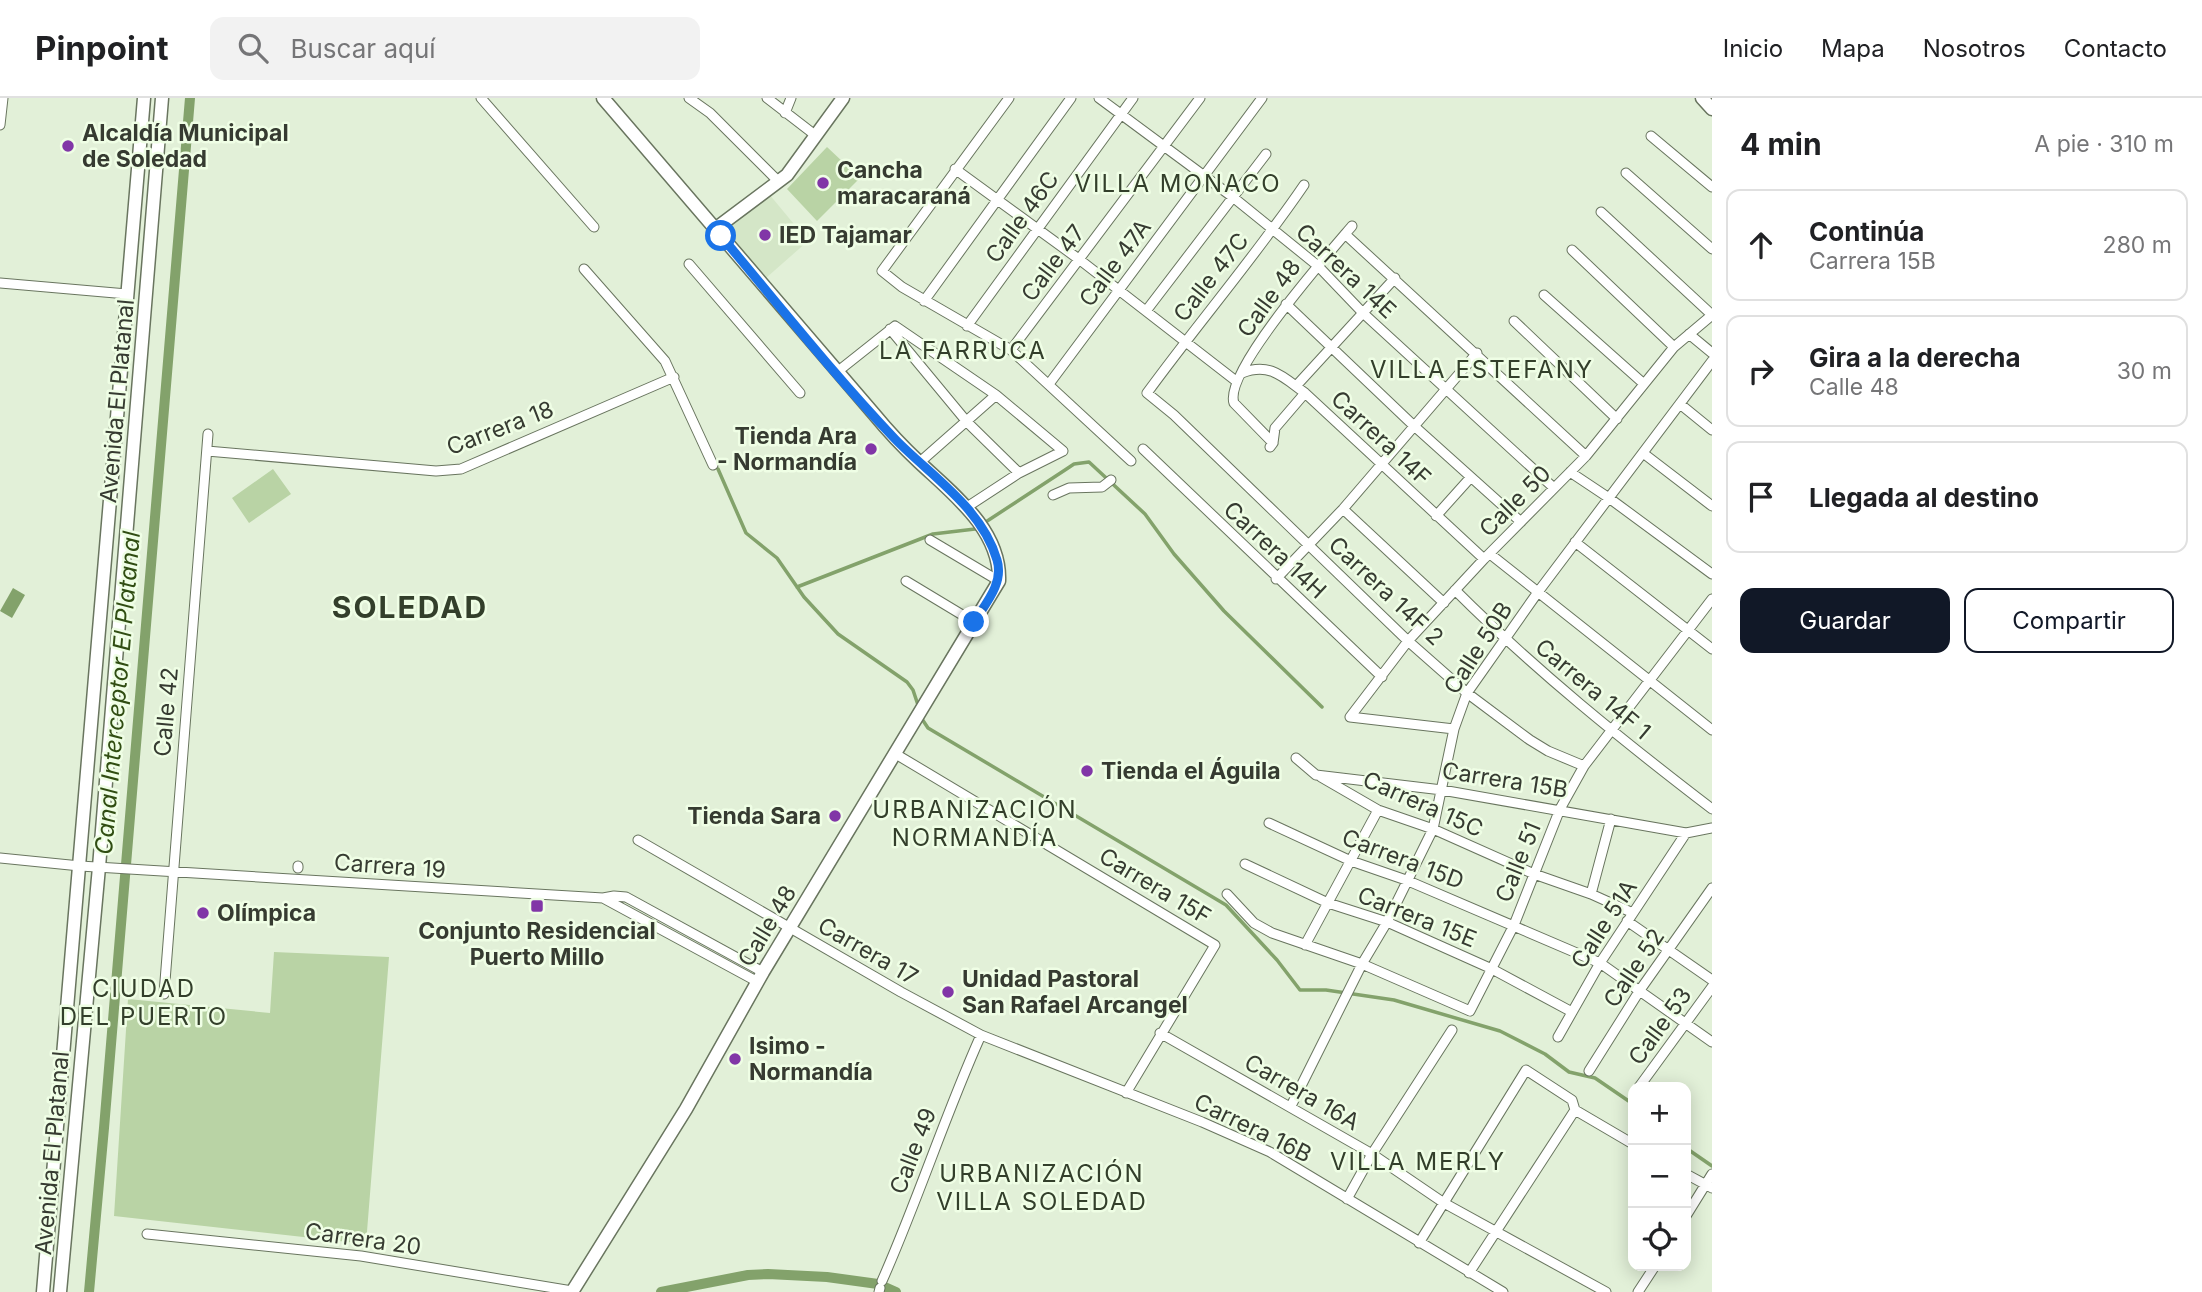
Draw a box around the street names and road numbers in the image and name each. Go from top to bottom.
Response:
street label: Calle 46C [979,166,1065,268]
street label: Calle 47A [1073,214,1157,312]
street label: Carrera 14E [1290,218,1402,324]
street label: Calle 47 [1015,219,1091,307]
street label: Calle 47C [1168,227,1254,327]
street label: Calle 48 [1231,253,1307,343]
street label: Avenida El Platanal [94,298,140,504]
street label: Carrera 14F [1325,385,1437,491]
street label: Carrera 18 [443,395,557,461]
street label: Calle 50 [1474,460,1556,542]
street label: Carrera 14H [1218,496,1332,604]
street label: Carrera 14F 2 [1323,531,1449,651]
street label: Calle 50B [1438,597,1518,699]
street label: Carrera 14F 1 [1530,633,1656,745]
street label: Calle 42 [148,666,184,758]
street label: Carrera 15B [1440,756,1570,804]
street label: Carrera 15C [1359,765,1487,843]
street label: Calle 51 [1489,818,1547,906]
street label: Carrera 15D [1338,823,1468,895]
street label: Carrera 15F [1094,842,1216,930]
street label: Carrera 19 [333,848,447,884]
street label: Calle 51A [1565,874,1643,974]
street label: Calle 48 [732,880,802,972]
street label: Carrera 15E [1354,880,1480,954]
street label: Carrera 17 [813,911,923,991]
street label: Calle 52 [1598,923,1670,1013]
street label: Calle 53 [1623,982,1697,1070]
street label: Carrera 16A [1240,1048,1365,1136]
street label: Avenida El Platanal [29,1050,75,1256]
street label: Carrera 16B [1190,1088,1316,1168]
street label: Calle 49 [884,1104,942,1198]
street label: Carrera 20 [303,1217,423,1261]

